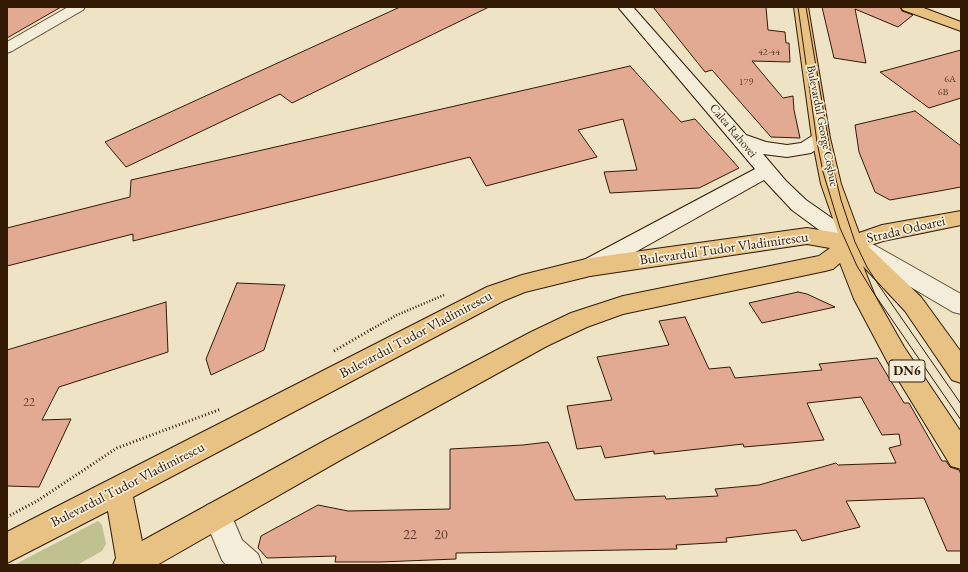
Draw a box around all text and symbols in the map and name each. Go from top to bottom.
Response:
house number: 42-44 [758,46,780,58]
street label: Bulevardul George Coșbuc [803,64,841,188]
house number: 6A [944,73,956,85]
house number: 179 [739,76,753,88]
house number: 6B [938,86,948,98]
street label: Calea Rahovei [706,101,760,161]
street label: Strada Odoarei [865,213,947,247]
street label: Bulevardul Tudor Vladimirescu [638,229,810,269]
street label: Bulevardul Tudor Vladimirescu [337,288,495,382]
road number: DN6 [889,360,925,382]
house number: 22 [23,396,35,410]
street label: Bulevardul Tudor Vladimirescu [48,439,208,531]
house number: 22 [403,527,417,543]
house number: 20 [434,527,448,543]

